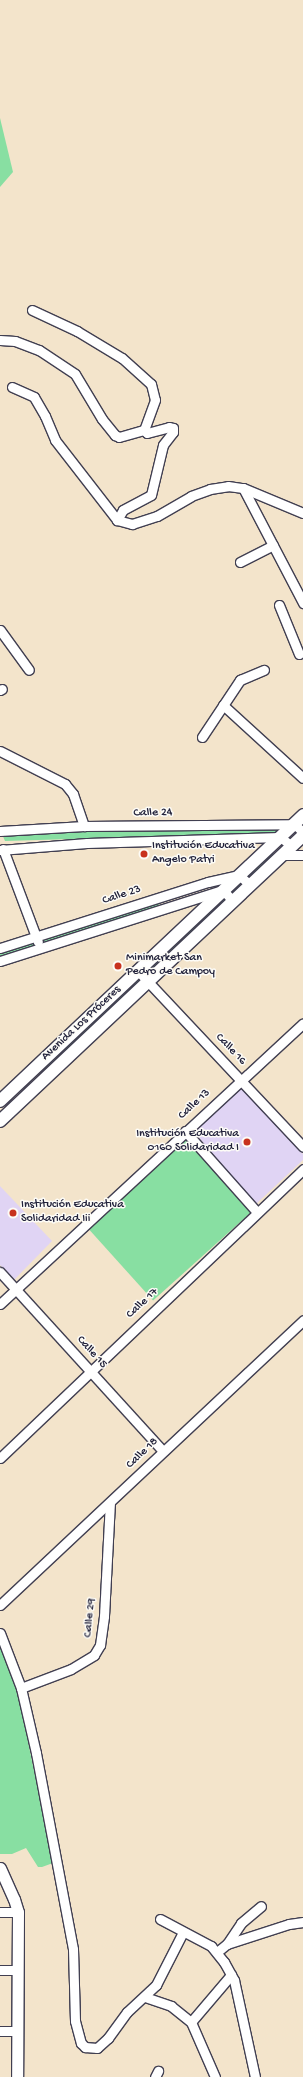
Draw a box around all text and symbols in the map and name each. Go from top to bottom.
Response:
street label: Calle 24 [133,806,173,822]
place label: Institución Educativa Angelo Patri [152,840,255,868]
marker: Institución Educativa Angelo Patri [139,849,149,859]
street label: Calle 23 [101,883,143,909]
place label: Minimarket San Pedro de Campoy [126,952,215,980]
marker: Minimarket San Pedro de Campoy [113,961,123,971]
street label: Avenida Los Próceres [39,983,125,1065]
street label: Calle 16 [211,1031,249,1069]
street label: Calle 13 [176,1087,214,1123]
place label: Institución Educativa 0160 Solidaridad I [136,1128,239,1156]
marker: Institución Educativa 0160 Solidaridad I [242,1137,252,1147]
place label: Institución Educativa Solidaridad Iii [21,1199,124,1227]
marker: Institución Educativa Solidaridad Iii [8,1208,18,1218]
street label: Calle 17 [124,1286,162,1322]
street label: Calle 15 [73,1334,109,1372]
street label: Calle 18 [124,1435,162,1473]
street label: Calle 29 [82,1598,100,1638]

